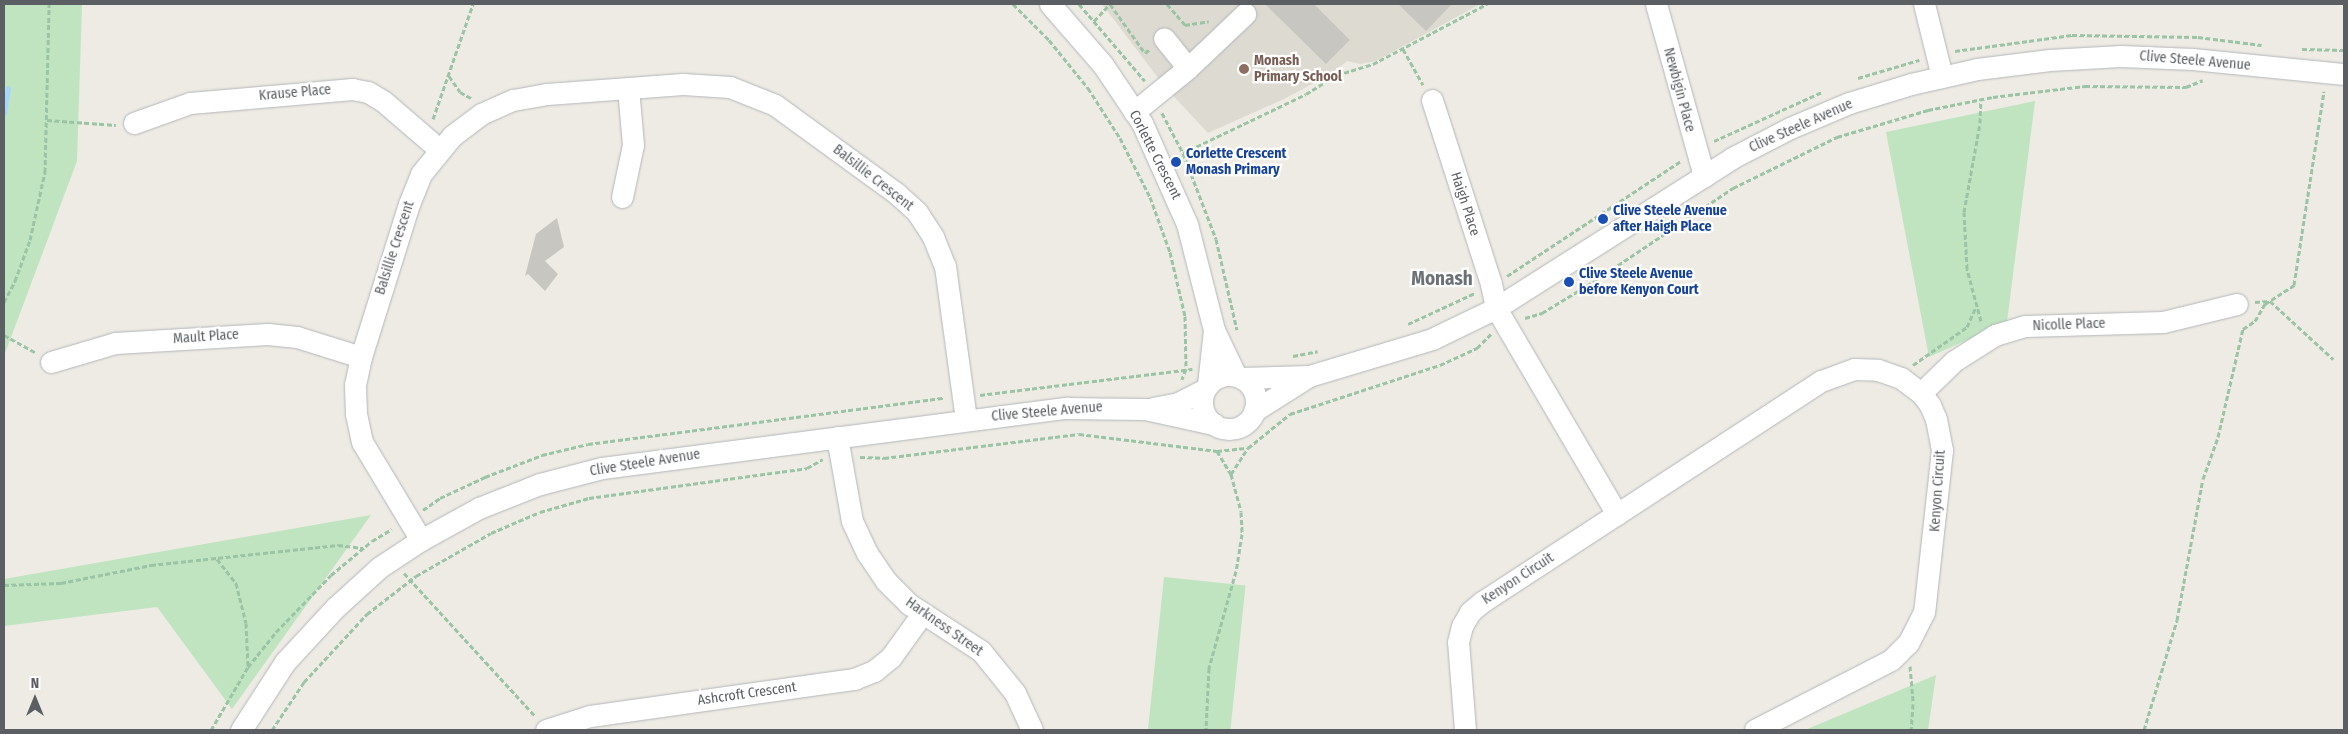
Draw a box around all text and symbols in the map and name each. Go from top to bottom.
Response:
street label: Newbigin Place [1660,46,1698,134]
street label: Clive Steele Avenue [2139,48,2251,74]
place label: Monash Primary School [1254,53,1342,85]
marker: Monash Primary School [1238,63,1250,75]
street label: Krause Place [258,81,332,105]
street label: Clive Steele Avenue [1747,96,1855,156]
street label: Corlette Crescent [1125,108,1185,202]
street label: Balsillie Crescent [829,141,917,215]
place label: Corlette Crescent Monash Primary [1186,146,1286,178]
marker: Corlette Crescent Monash Primary [1170,156,1182,168]
street label: Haigh Place [1447,170,1483,238]
street label: Balsillie Crescent [372,199,418,297]
place label: Clive Steele Avenue after Haigh Place [1613,203,1727,236]
marker: Clive Steele Avenue after Haigh Place [1597,213,1609,225]
place label: Clive Steele Avenue before Kenyon Court [1579,266,1699,298]
district label: Monash [1411,268,1473,290]
marker: Clive Steele Avenue before Kenyon Court [1563,276,1575,288]
street label: Nicolle Place [2032,315,2106,335]
street label: Mault Place [172,326,240,348]
street label: Clive Steele Avenue [991,399,1103,425]
street label: Clive Steele Avenue [589,446,701,480]
street label: Kenyon Circuit [1927,449,1949,533]
street label: Kenyon Circuit [1479,550,1557,608]
street label: Harkness Street [902,594,986,660]
north arrow [10,674,60,724]
text: N [31,675,39,692]
street label: Ashcroft Crescent [697,679,797,709]

